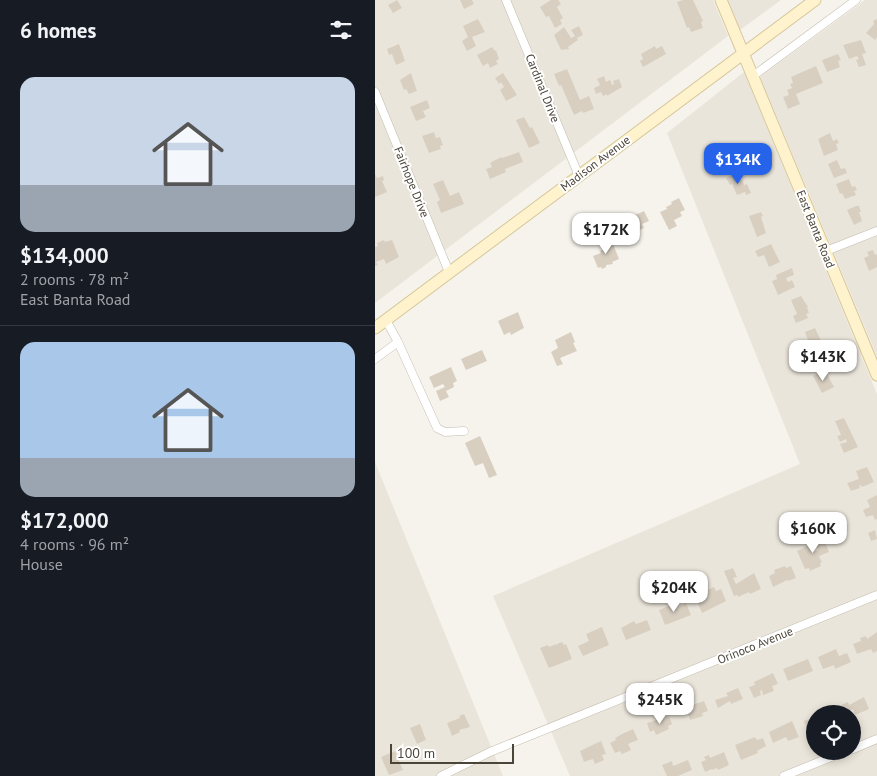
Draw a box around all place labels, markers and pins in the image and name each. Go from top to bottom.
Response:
pin: $134K [703,142,773,185]
pin: $172K [571,212,641,255]
pin: $143K [788,340,858,382]
pin: $160K [778,512,848,554]
pin: $204K [639,570,709,613]
pin: $245K [625,682,695,725]

